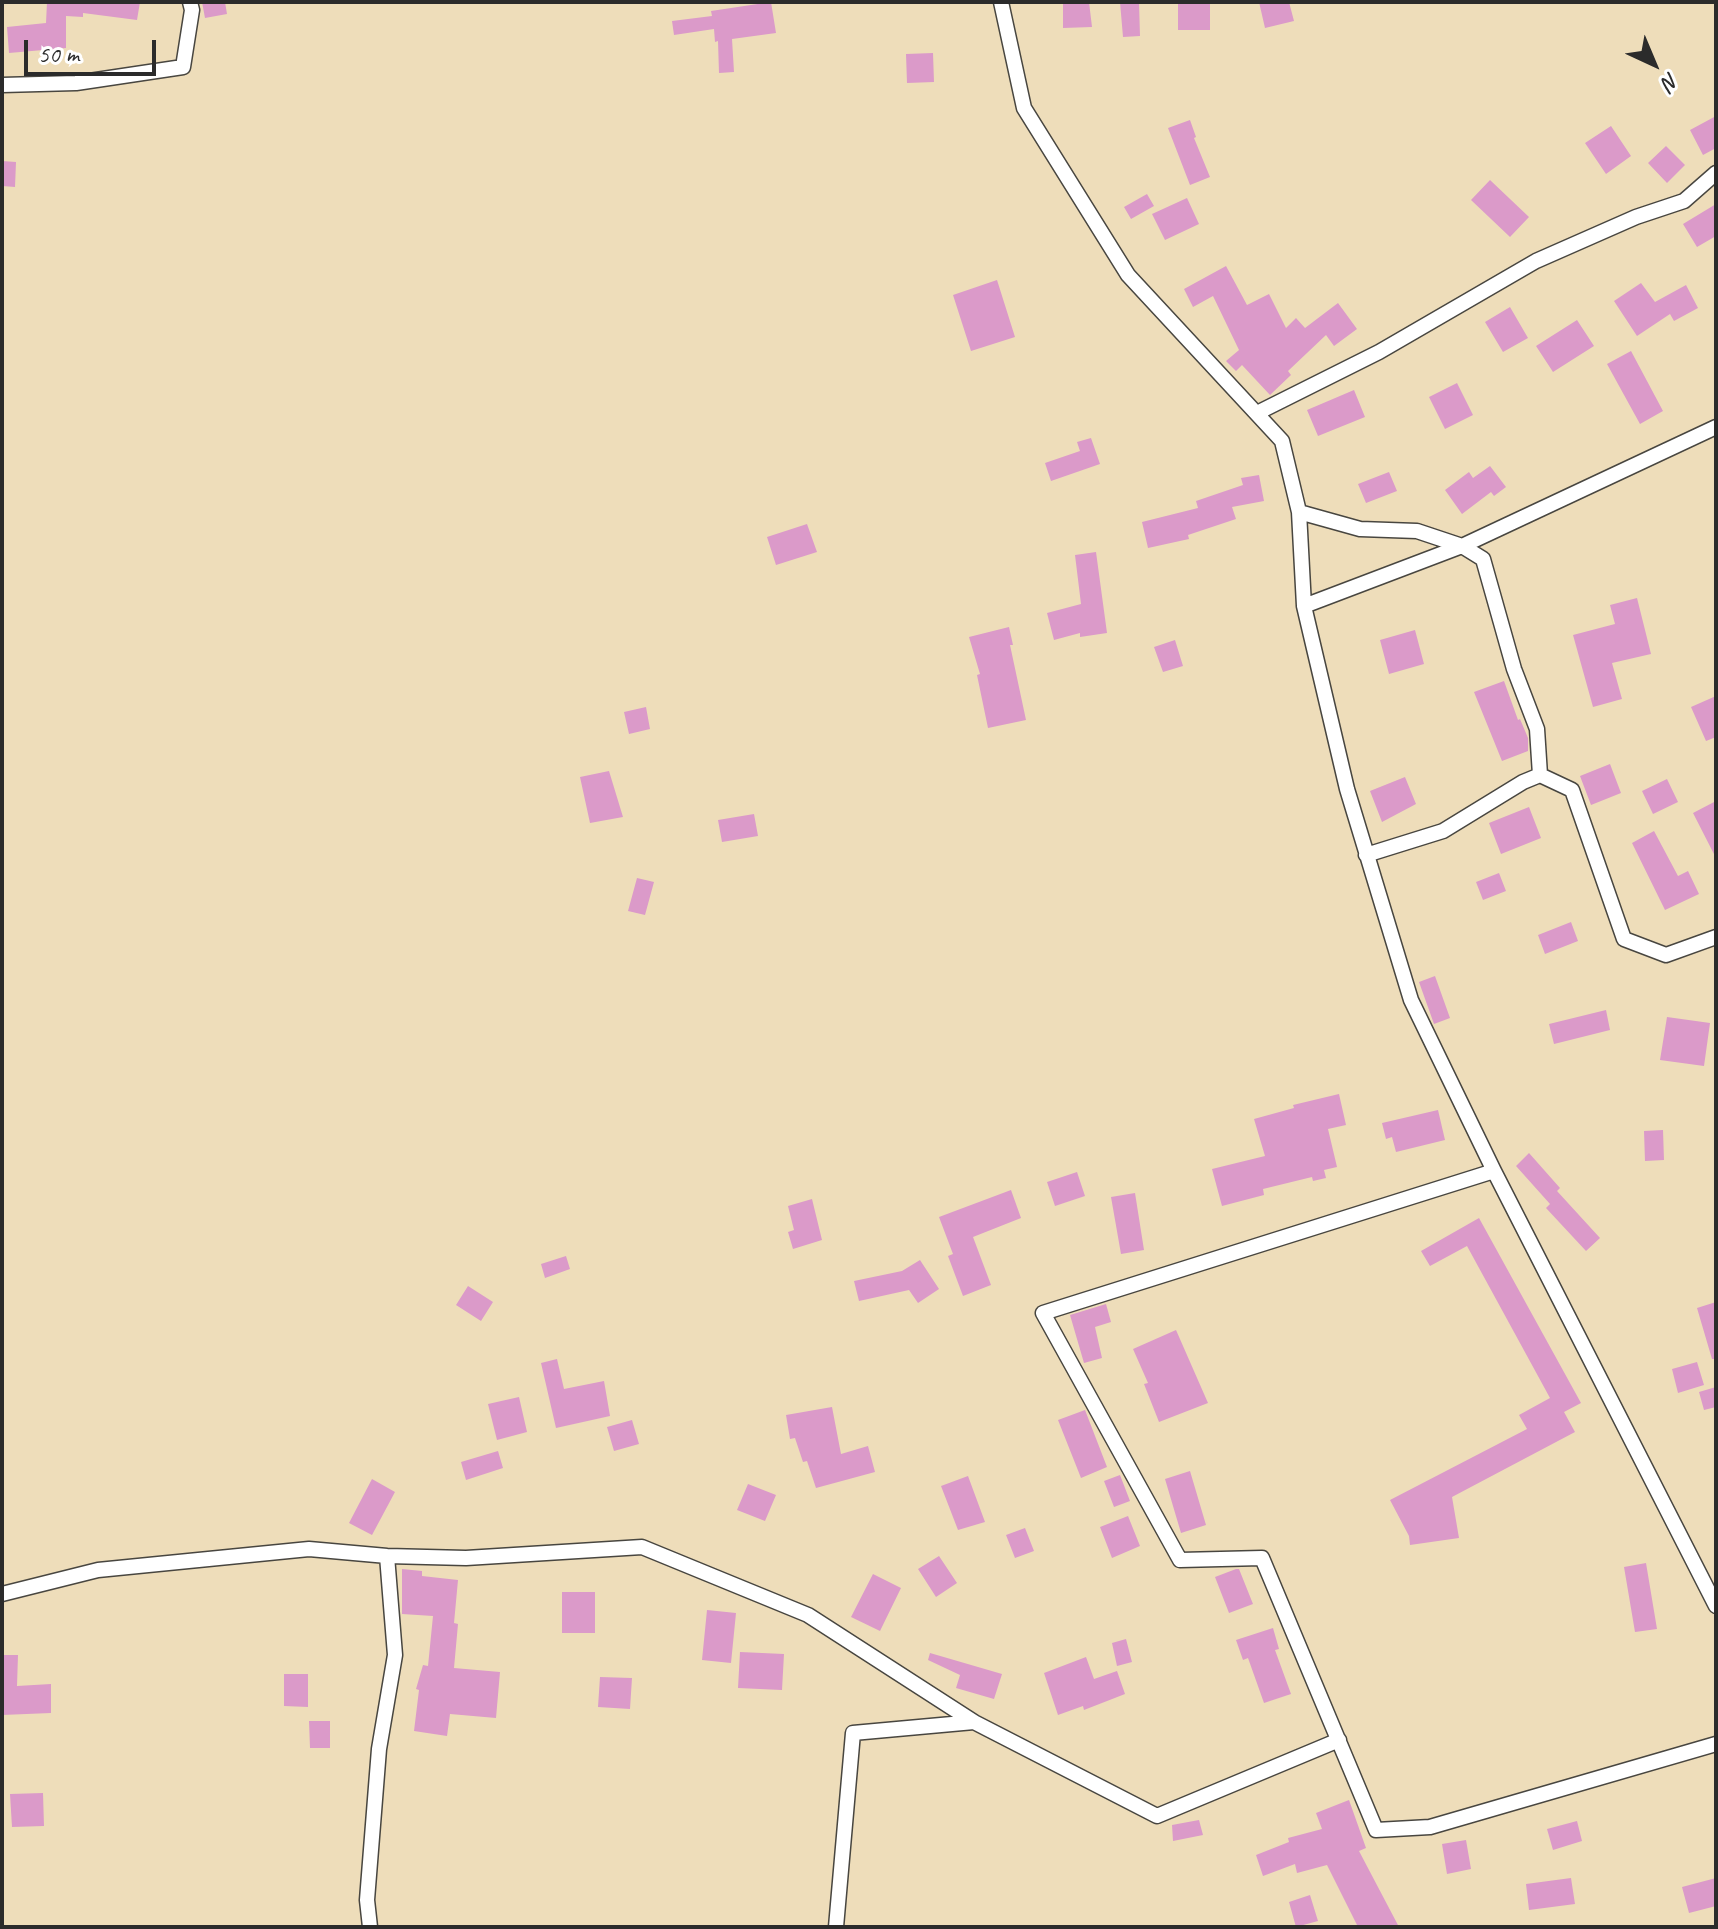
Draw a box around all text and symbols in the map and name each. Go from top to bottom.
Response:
scale bar [28,24,160,74]
north arrow [1614,24,1694,104]
text: 50 m [38,39,79,69]
text: N [1656,66,1685,96]

